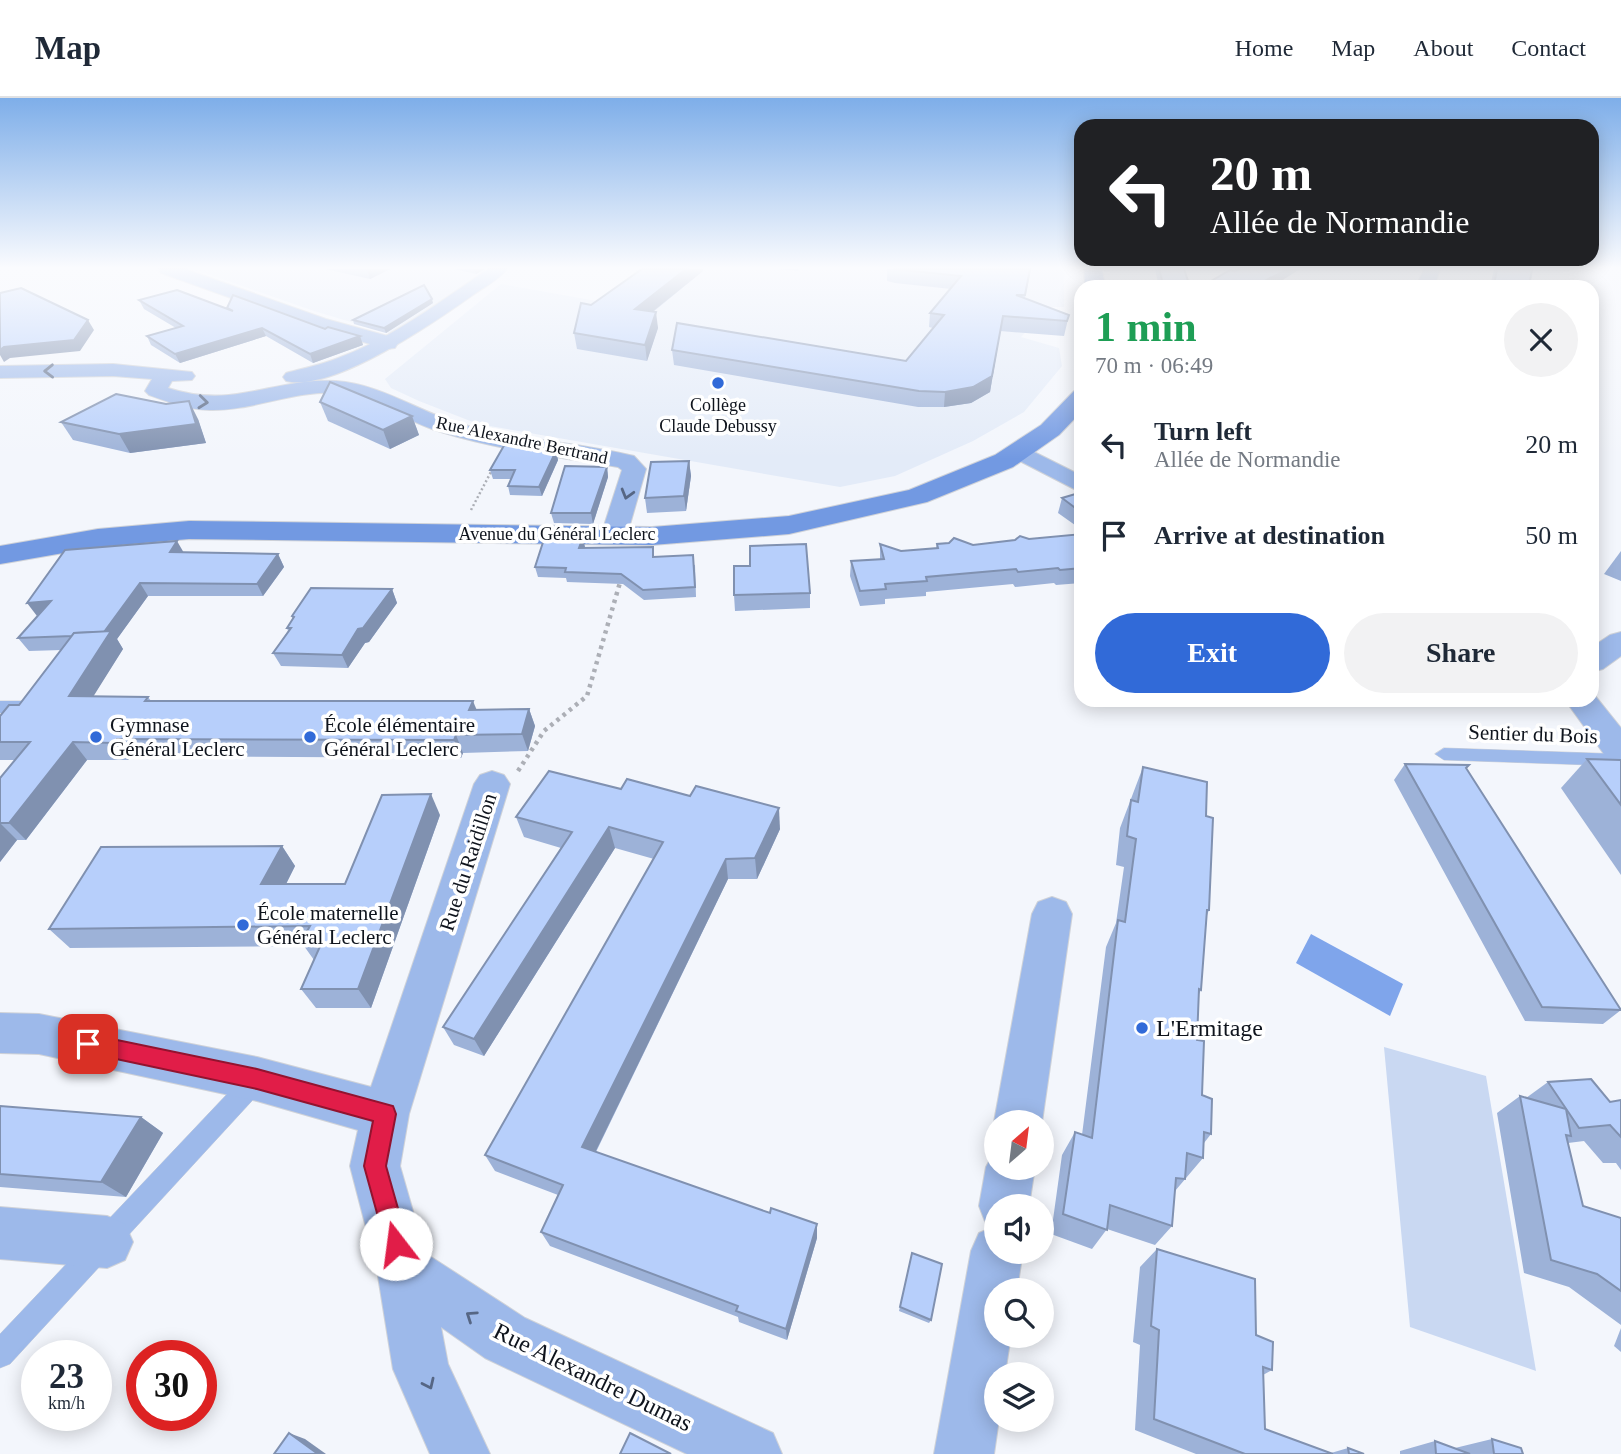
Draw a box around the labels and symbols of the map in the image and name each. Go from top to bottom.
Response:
one-way arrow [43,363,53,379]
marker: Collège Claude Debussy [710,375,726,391]
one-way arrow [197,395,209,410]
place label: Collège Claude Debussy [659,395,777,436]
street label: Rue Alexandre Bertrand [434,412,610,468]
one-way arrow [621,487,636,499]
street label: Avenue du Général Leclerc [458,524,656,544]
place label: Gymnase Général Leclerc [110,713,245,761]
place label: École élémentaire Général Leclerc [324,713,475,761]
street label: Sentier du Bois [1468,720,1598,748]
marker: Gymnase Général Leclerc [88,729,104,745]
marker: École élémentaire Général Leclerc [302,729,318,745]
street label: Rue du Raidillon [434,790,502,934]
place label: École maternelle Général Leclerc [257,901,399,949]
marker: École maternelle Général Leclerc [235,917,251,933]
pin [58,1014,118,1074]
place label: L'Ermitage [1156,1015,1263,1041]
marker: L'Ermitage [1134,1020,1150,1036]
north arrow [984,1110,1054,1180]
position arrow [359,1207,433,1281]
one-way arrow [466,1312,479,1324]
street label: Rue Alexandre Dumas [490,1318,696,1436]
speed limit sign: 30 [126,1340,217,1431]
one-way arrow [420,1377,434,1390]

